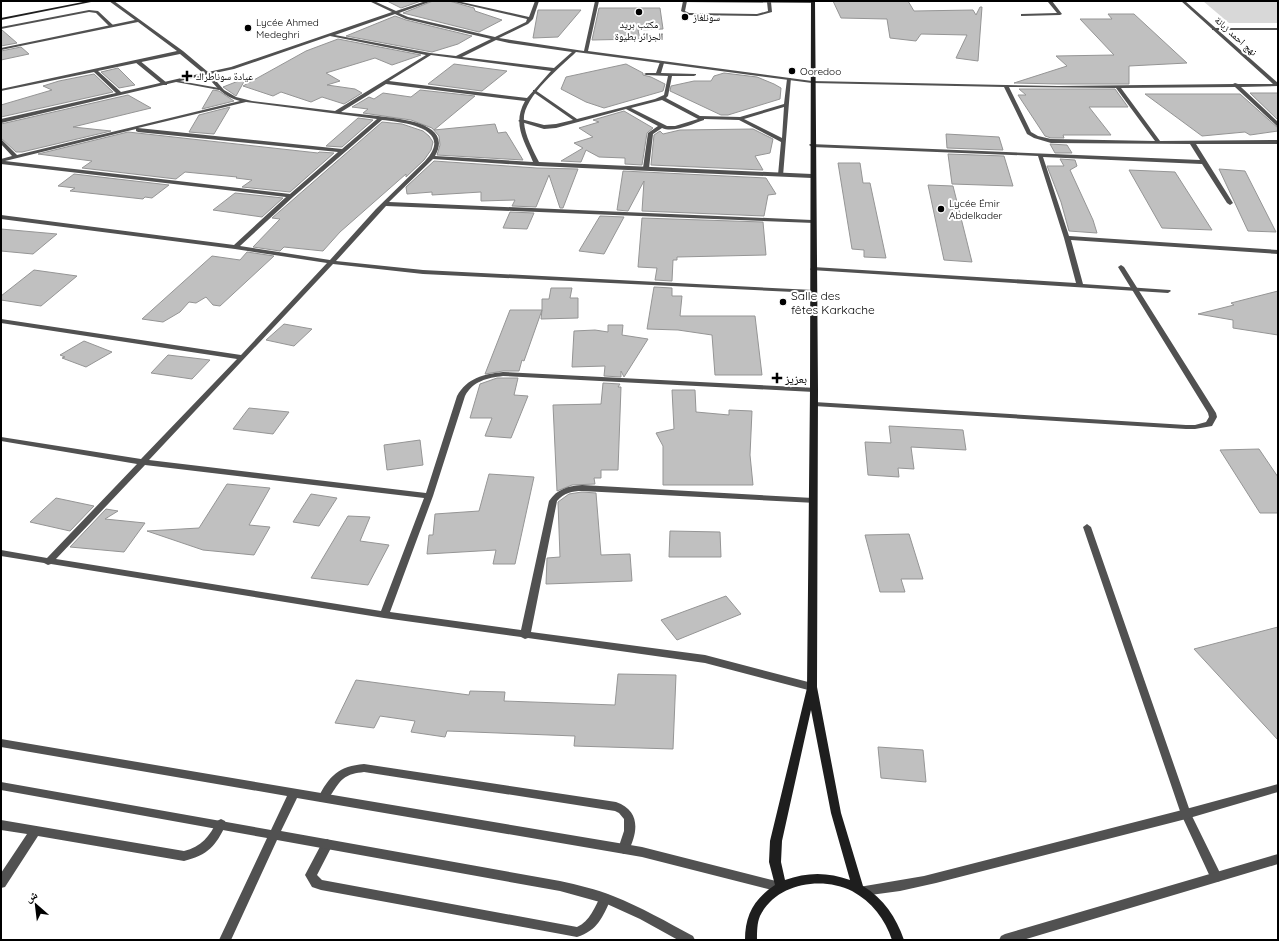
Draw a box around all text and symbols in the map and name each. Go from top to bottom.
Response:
marker: مكتب بريد الجزائر بطيوة [634,7,644,17]
place label: سونلغاز [692,11,720,24]
marker: سونلغاز [680,12,690,22]
street label: نهج احمد زبانة [1212,14,1260,59]
place label: Lycée Ahmed Medeghri [256,16,319,41]
place label: مكتب بريد الجزائر بطيوة [615,18,663,43]
marker: Lycée Ahmed Medeghri [243,23,253,33]
place label: Ooredoo [800,65,841,78]
marker: Ooredoo [787,66,797,76]
marker: عيادة سوناطراك [181,70,193,82]
place label: عيادة سوناطراك [196,70,253,83]
place label: Lycée Émir Abdelkader [949,197,1003,222]
marker: Lycée Émir Abdelkader [936,204,946,214]
place label: Salle des fêtes Karkache [791,288,875,317]
marker: Salle des fêtes Karkache [778,297,788,307]
place label: بعزيز [784,371,807,386]
marker: بعزيز [772,373,782,383]
north arrow [16,885,56,925]
text: ش [23,887,41,906]

